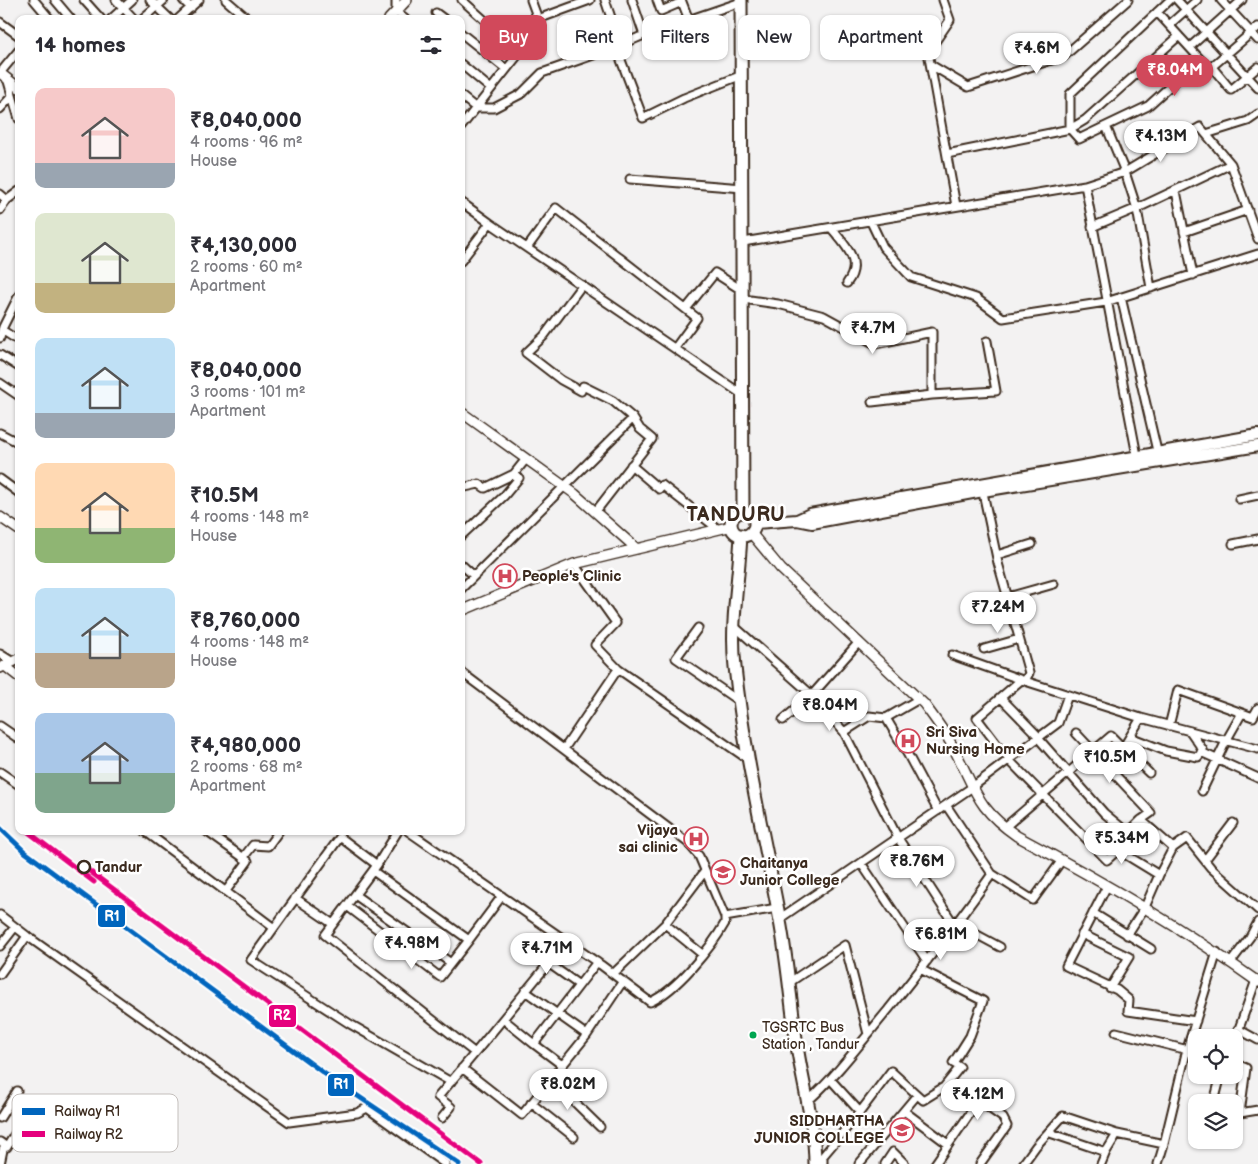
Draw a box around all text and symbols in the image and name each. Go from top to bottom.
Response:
chip: Buy [480,15,547,60]
chip: Rent [557,15,632,60]
chip: Filters [642,15,728,60]
chip: New [738,15,810,60]
chip: Apartment [820,15,941,60]
icon: filters [417,31,445,59]
pin: ₹4.6M [1002,32,1072,75]
text: 14 homes [35,33,126,58]
text: ₹4.6M [1014,39,1060,58]
pin: ₹8.04M [1134,54,1216,97]
text: ₹8.04M [1147,61,1203,80]
icon: home [75,108,135,168]
text: ₹8,040,000 [190,108,302,133]
pin: ₹4.13M [1120,120,1202,163]
text: ₹4.13M [1135,127,1187,146]
text: 4 rooms · 96 m² [190,133,303,152]
text: House [190,152,237,171]
icon: home [75,233,135,293]
text: ₹4,130,000 [190,233,297,258]
text: 2 rooms · 60 m² [190,258,303,277]
text: Apartment [190,277,266,296]
pin: ₹4.7M [838,312,908,355]
text: ₹4.7M [851,319,895,338]
icon: home [75,358,135,418]
text: ₹8,040,000 [190,358,302,383]
text: 3 rooms · 101 m² [190,383,306,402]
text: Apartment [190,402,266,421]
icon: home [75,483,135,543]
text: ₹10.5M [190,483,259,508]
district label: TANDURU [687,503,785,527]
text: 4 rooms · 148 m² [190,508,309,527]
text: House [190,527,237,546]
hospital icon: People's Clinic [492,563,518,589]
place label: People's Clinic [522,567,621,586]
pin: ₹7.24M [957,592,1039,634]
text: ₹7.24M [971,598,1025,617]
icon: home [75,608,135,668]
text: ₹8,760,000 [190,608,300,633]
text: 4 rooms · 148 m² [190,633,309,652]
text: House [190,652,237,671]
pin: ₹8.04M [789,690,871,732]
text: ₹8.04M [802,696,858,715]
place label: Sri Siva Nursing Home [926,723,1025,759]
hospital icon: Sri Siva Nursing Home [895,728,921,754]
icon: home [75,733,135,793]
text: ₹4,980,000 [190,733,301,758]
pin: ₹10.5M [1069,742,1151,784]
text: ₹10.5M [1084,748,1136,767]
text: 2 rooms · 68 m² [190,758,303,777]
text: Apartment [190,777,266,796]
place label: Vijaya sai clinic [618,821,678,857]
pin: ₹5.34M [1081,822,1163,865]
hospital icon: Vijaya sai clinic [683,826,709,852]
text: ₹5.34M [1095,829,1149,848]
pin: ₹8.76M [876,846,958,888]
text: ₹8.76M [890,852,944,871]
place label: Chaitanya Junior College [740,854,840,890]
place label: Tandur [95,858,143,877]
school or university icon: Chaitanya Junior College [710,859,736,885]
marker: Tandur [77,860,91,874]
line badge: R1 [97,904,126,928]
text: R1 [104,908,120,925]
pin: ₹6.81M [900,918,982,961]
text: ₹6.81M [915,925,967,944]
pin: ₹4.98M [371,928,453,970]
pin: ₹4.71M [506,932,588,975]
text: ₹4.98M [385,934,439,953]
text: ₹4.71M [521,939,573,958]
line badge: R2 [268,1004,297,1028]
text: R2 [273,1007,292,1024]
place label: TGSRTC Bus Station , Tandur [762,1019,860,1053]
map controls [1188,1029,1243,1149]
button: locate [1188,1029,1243,1084]
marker: TGSRTC Bus Station , Tandur [748,1030,758,1040]
pin: ₹8.02M [527,1068,609,1111]
line badge: R1 [327,1073,355,1097]
text: ₹8.02M [540,1075,596,1094]
text: R1 [333,1076,349,1093]
pin: ₹4.12M [937,1078,1019,1121]
text: ₹4.12M [952,1085,1004,1104]
legend [12,1094,178,1152]
button: layers [1188,1094,1243,1149]
text: Railway R1 [54,1103,120,1120]
place label: SIDDHARTHA JUNIOR COLLEGE [754,1112,885,1148]
school or university icon: SIDDHARTHA JUNIOR COLLEGE [889,1117,915,1143]
text: Railway R2 [54,1126,124,1143]

